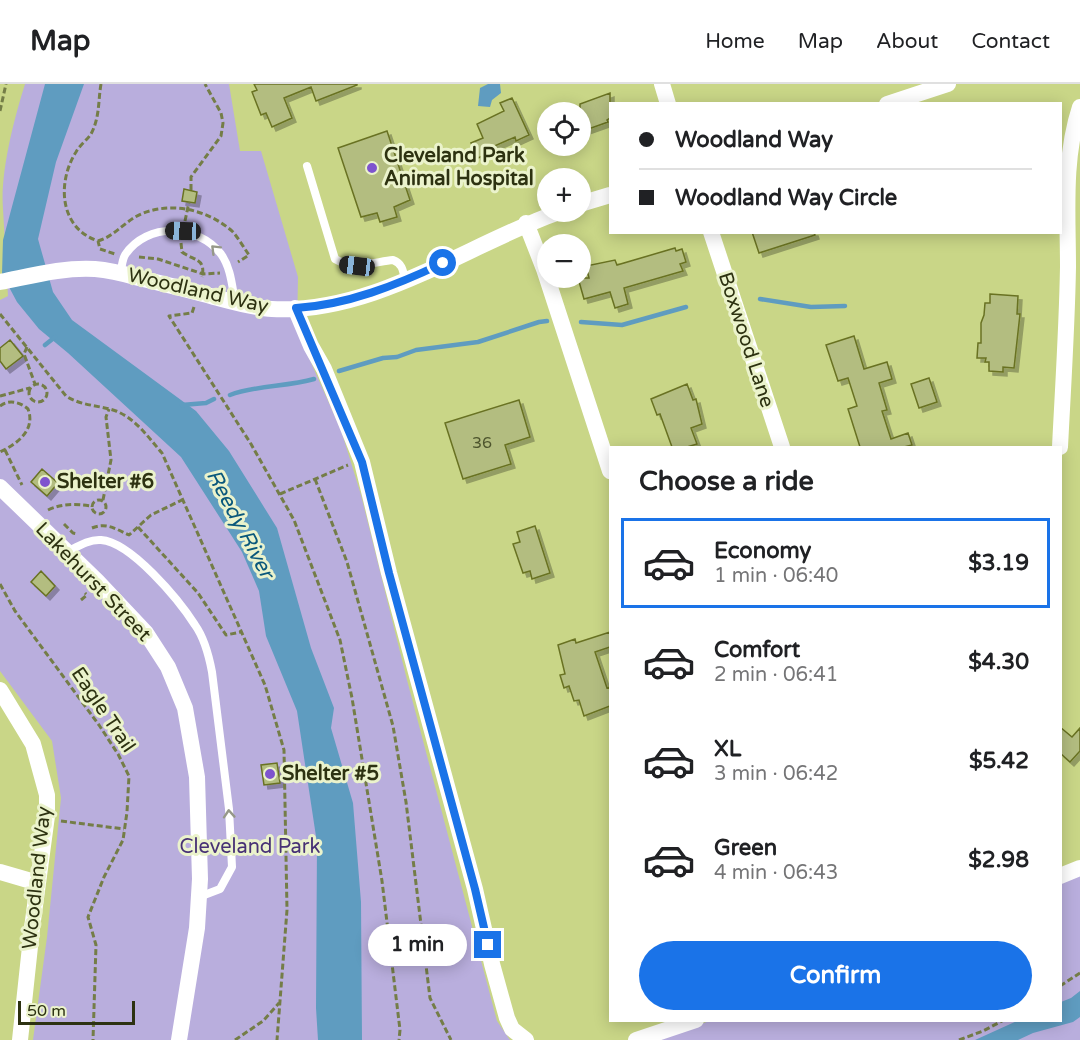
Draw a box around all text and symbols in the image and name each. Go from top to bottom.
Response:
text: Map [30,24,90,58]
text: Home [705,29,765,54]
text: Map [798,29,843,54]
text: About [876,29,938,54]
text: Contact [971,29,1050,54]
map controls [537,102,591,288]
button: locate [537,102,591,156]
text: Woodland Way [675,127,833,153]
place label: Cleveland Park Animal Hospital [384,144,534,191]
marker: Cleveland Park Animal Hospital [365,161,379,175]
button: + [537,168,591,222]
text: Woodland Way Circle [675,185,897,211]
car [165,221,201,241]
button: − [537,234,591,288]
one-way arrow [211,246,222,256]
route start [429,249,456,276]
car [338,255,376,277]
street label: Woodland Way [125,263,271,319]
street label: Boxwood Lane [713,269,779,411]
house number: 36 [472,433,492,453]
water label: Reedy River [201,465,281,585]
text: Choose a ride [639,465,814,498]
place label: Shelter #6 [57,470,154,494]
marker: Shelter #6 [38,475,52,489]
street label: Lakehurst Street [30,517,156,647]
icon: car [642,536,696,590]
text: Economy [714,538,811,564]
text: $3.19 [968,550,1029,576]
text: 1 min · 06:40 [714,564,838,588]
icon: car [642,635,696,689]
text: Comfort [714,637,800,663]
text: $4.30 [968,649,1029,675]
street label: Eagle Trail [66,663,140,757]
text: 2 min · 06:41 [714,663,838,687]
icon: car [642,734,696,788]
text: XL [714,736,741,762]
text: $5.42 [969,748,1029,774]
place label: Shelter #5 [282,762,379,786]
text: 3 min · 06:42 [714,762,838,786]
marker: Shelter #5 [263,767,277,781]
street label: Woodland Way [18,805,56,951]
one-way arrow [222,810,235,819]
icon: car [642,833,696,887]
park label: Cleveland Park [180,835,321,859]
text: Green [714,835,777,861]
text: $2.98 [968,847,1029,873]
text: 4 min · 06:43 [714,861,838,885]
callout: 1 min [368,924,467,966]
route end [474,931,501,958]
text: 1 min [391,933,444,957]
button: Confirm [639,941,1032,1010]
scale bar [18,998,135,1026]
text: 50 m [27,1001,66,1021]

